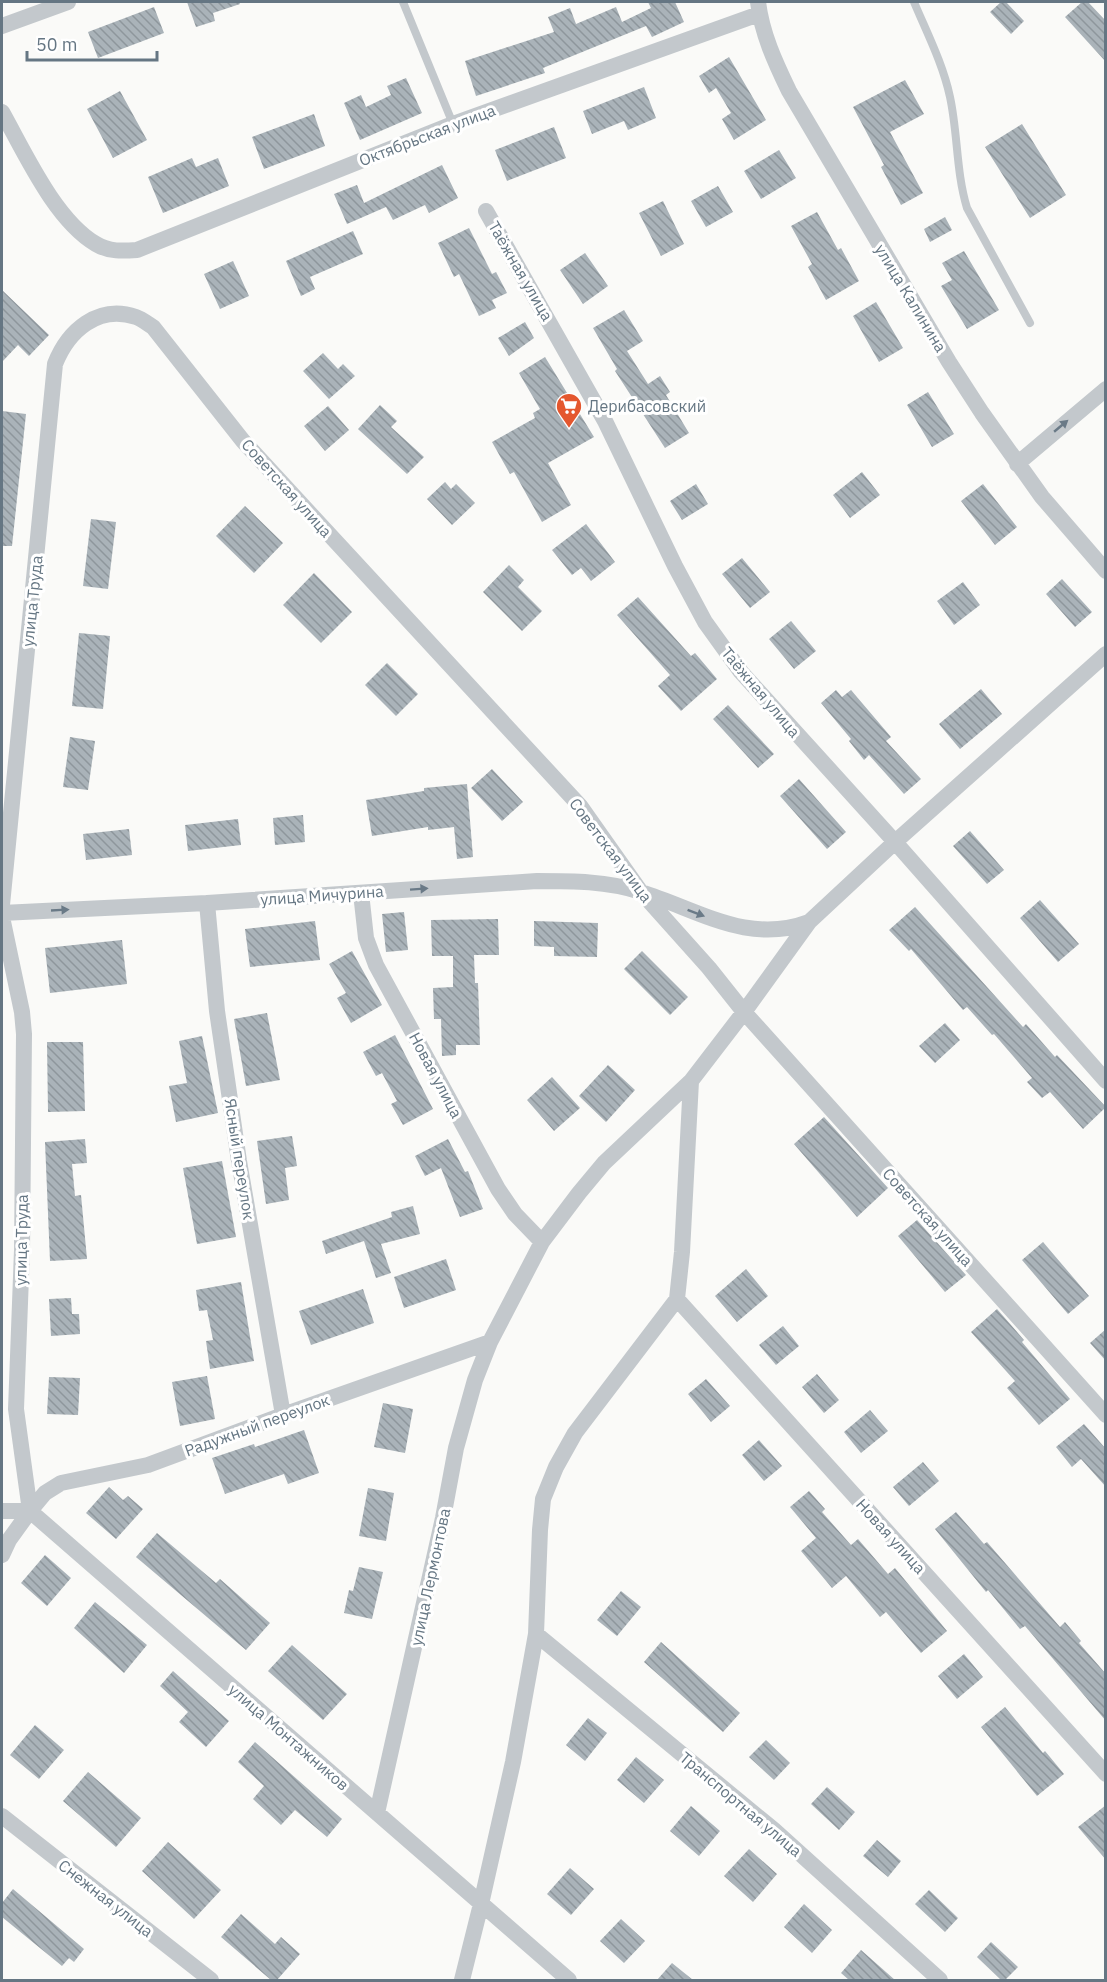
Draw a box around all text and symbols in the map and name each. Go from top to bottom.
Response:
scale bar [27,24,158,62]
text: 50 m [36,33,78,56]
street label: Октябрьская улица [356,100,499,170]
street label: Таёжная улица [484,217,558,325]
street label: улица Калинина [871,240,951,356]
supermarket icon: Дерибасовский [554,391,584,429]
place label: Дерибасовский [588,396,706,416]
one-way arrow [1053,420,1068,433]
street label: Советская улица [238,435,337,542]
street label: улица Труда [17,554,47,648]
street label: Таёжная улица [717,643,805,742]
street label: Советская улица [565,794,657,907]
street label: улица Мичурина [260,881,385,909]
one-way arrow [409,884,428,894]
one-way arrow [50,906,69,915]
one-way arrow [687,908,705,918]
street label: Новая улица [405,1029,467,1122]
street label: Ясный переулок [221,1097,260,1221]
street label: Советская улица [879,1164,978,1271]
street label: улица Труда [10,1194,32,1286]
street label: Радужный переулок [182,1389,332,1461]
street label: Новая улица [852,1494,930,1578]
street label: улица Лермонтова [406,1506,454,1648]
street label: улица Монтажников [225,1679,353,1795]
street label: Транспортная улица [676,1747,806,1861]
street label: Снежная улица [55,1855,158,1942]

